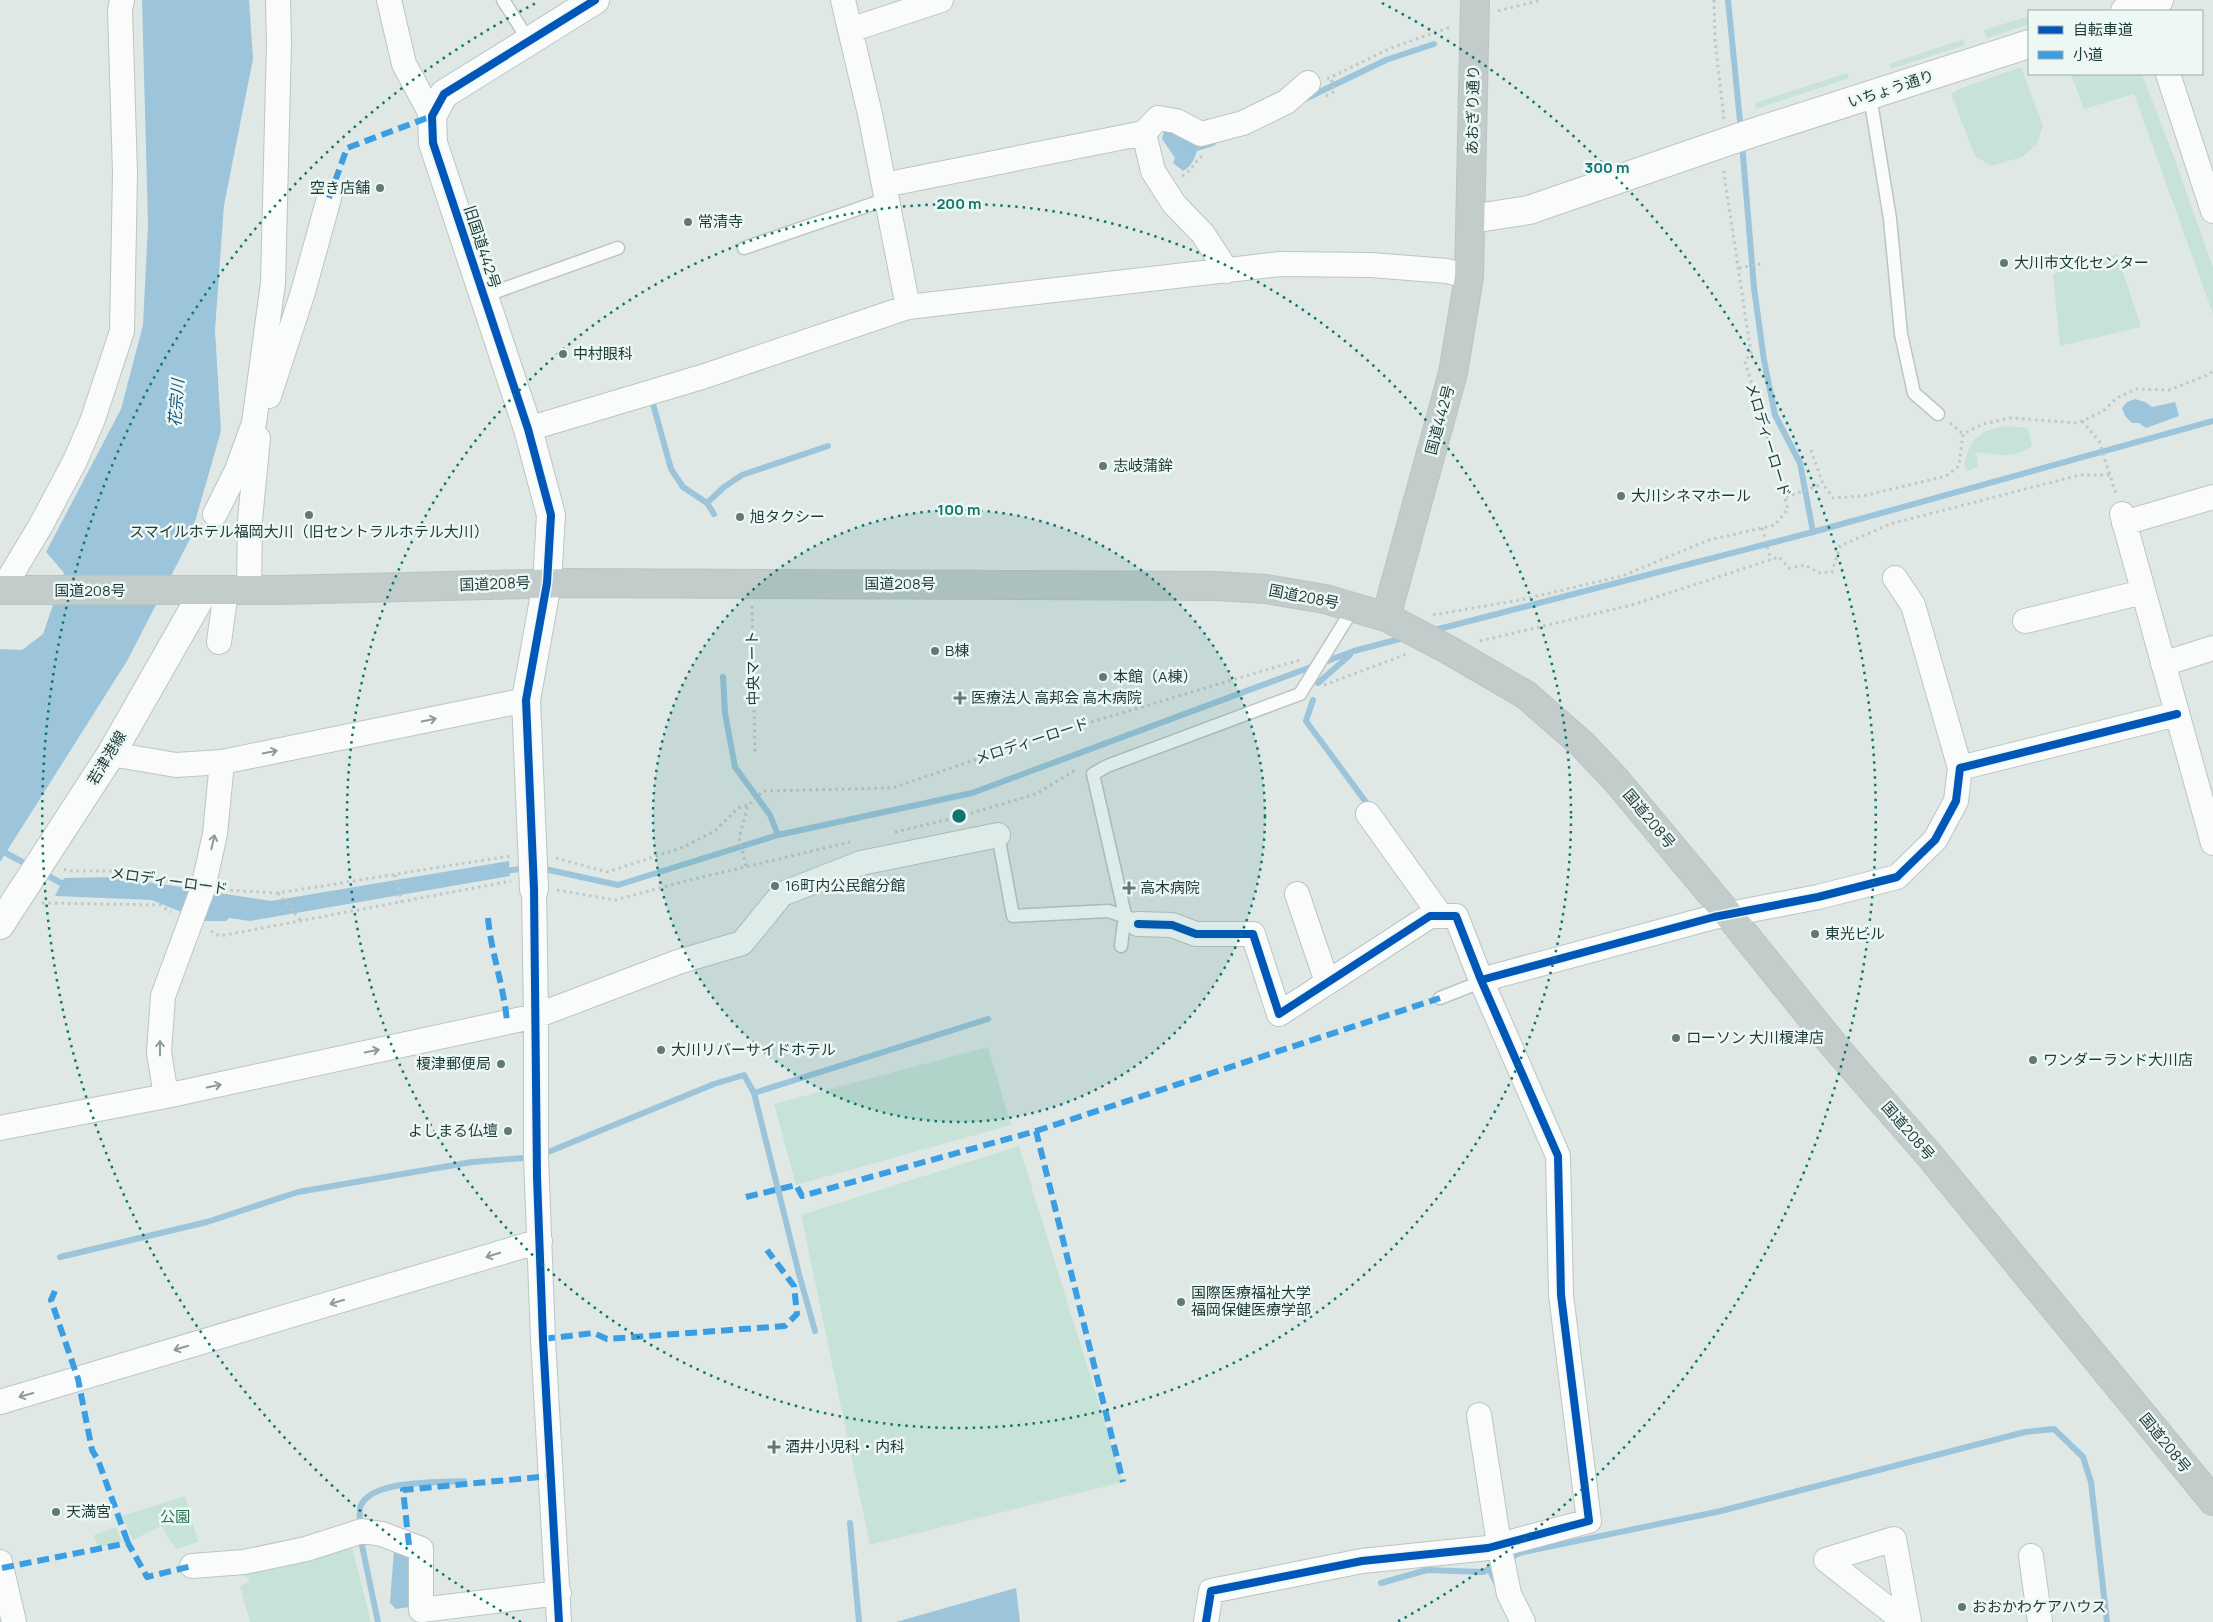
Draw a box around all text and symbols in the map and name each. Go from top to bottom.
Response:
legend [2028,10,2203,75]
text: 自転車道 [2073,19,2133,40]
text: 小道 [2073,44,2103,65]
street label: あおぎり通り [1461,65,1484,155]
street label: いちょう通り [1845,65,1937,112]
text: 300 m [1585,157,1629,178]
place label: 空き店舗 [310,177,370,198]
marker: 空き店舗 [374,182,386,194]
text: 200 m [936,193,982,214]
street label: 旧国道442号 [459,203,506,291]
place label: 常清寺 [698,211,743,232]
marker: 常清寺 [682,216,694,228]
place label: 大川市文化センター [2014,252,2149,273]
marker: 大川市文化センター [1998,257,2010,269]
place label: 中村眼科 [573,343,633,364]
marker: 中村眼科 [557,348,569,360]
water label: 花宗川 [163,376,189,428]
street label: メロディーロード [1741,380,1796,500]
street label: 国道442号 [1420,383,1459,457]
place label: 志岐蒲鉾 [1113,455,1173,476]
marker: 志岐蒲鉾 [1097,460,1109,472]
place label: 大川シネマホール [1631,485,1751,506]
marker: 大川シネマホール [1615,490,1627,502]
text: 100 m [938,499,980,520]
place label: 旭タクシー [750,506,825,527]
marker: スマイルホテル福岡大川（旧セントラルホテル大川） [303,509,315,521]
marker: 旭タクシー [734,511,746,523]
place label: スマイルホテル福岡大川（旧セントラルホテル大川） [129,521,489,542]
street label: 国道208号 [459,572,531,595]
street label: 国道208号 [864,573,936,594]
street label: 国道208号 [1267,579,1341,614]
street label: 国道208号 [54,580,126,601]
street label: 中央マート [741,630,764,706]
place label: B棟 [945,640,969,661]
marker: B棟 [929,645,941,657]
place label: 本館（A棟） [1113,666,1198,687]
marker: 本館（A棟） [1097,671,1109,683]
place label: 医療法人 高邦会 高木病院 [971,687,1142,708]
marker: 医療法人 高邦会 高木病院 [953,691,967,705]
street label: メロディーロード [972,712,1092,769]
one-way arrow [420,714,436,724]
street label: 若津港線 [82,727,131,789]
one-way arrow [261,747,277,756]
street label: 国道208号 [1618,785,1680,853]
centre of rings [950,807,968,825]
one-way arrow [209,834,218,850]
street label: メロディーロード [109,862,229,899]
place label: 16町内公民館分館 [785,875,905,896]
place label: 高木病院 [1140,877,1200,898]
marker: 16町内公民館分館 [769,880,781,892]
marker: 高木病院 [1122,881,1136,895]
place label: 東光ビル [1825,923,1885,944]
marker: 東光ビル [1809,928,1821,940]
place label: ローソン 大川榎津店 [1686,1027,1824,1048]
marker: ローソン 大川榎津店 [1670,1032,1682,1044]
place label: 大川リバーサイドホテル [671,1039,836,1060]
one-way arrow [155,1040,165,1056]
marker: 大川リバーサイドホテル [655,1044,667,1056]
one-way arrow [364,1046,380,1055]
place label: ワンダーランド大川店 [2043,1049,2193,1070]
place label: 榎津郵便局 [416,1053,491,1074]
marker: ワンダーランド大川店 [2027,1054,2039,1066]
marker: 榎津郵便局 [495,1058,507,1070]
one-way arrow [205,1081,221,1090]
street label: 国道208号 [1877,1097,1940,1165]
place label: よしまる仏壇 [408,1120,498,1141]
marker: よしまる仏壇 [502,1125,514,1137]
one-way arrow [485,1251,501,1261]
place label: 国際医療福祉大学 福岡保健医療学部 [1191,1282,1311,1320]
marker: 国際医療福祉大学 福岡保健医療学部 [1175,1296,1187,1308]
one-way arrow [330,1297,346,1307]
one-way arrow [174,1344,190,1354]
one-way arrow [18,1390,34,1400]
street label: 国道208号 [2135,1408,2196,1477]
place label: 酒井小児科・内科 [785,1436,905,1457]
marker: 酒井小児科・内科 [767,1440,781,1454]
place label: 天満宮 [66,1501,111,1522]
marker: 天満宮 [50,1506,62,1518]
park label: 公園 [160,1506,190,1527]
place label: おおかわケアハウス [1972,1596,2106,1617]
marker: おおかわケアハウス [1956,1601,1968,1613]

